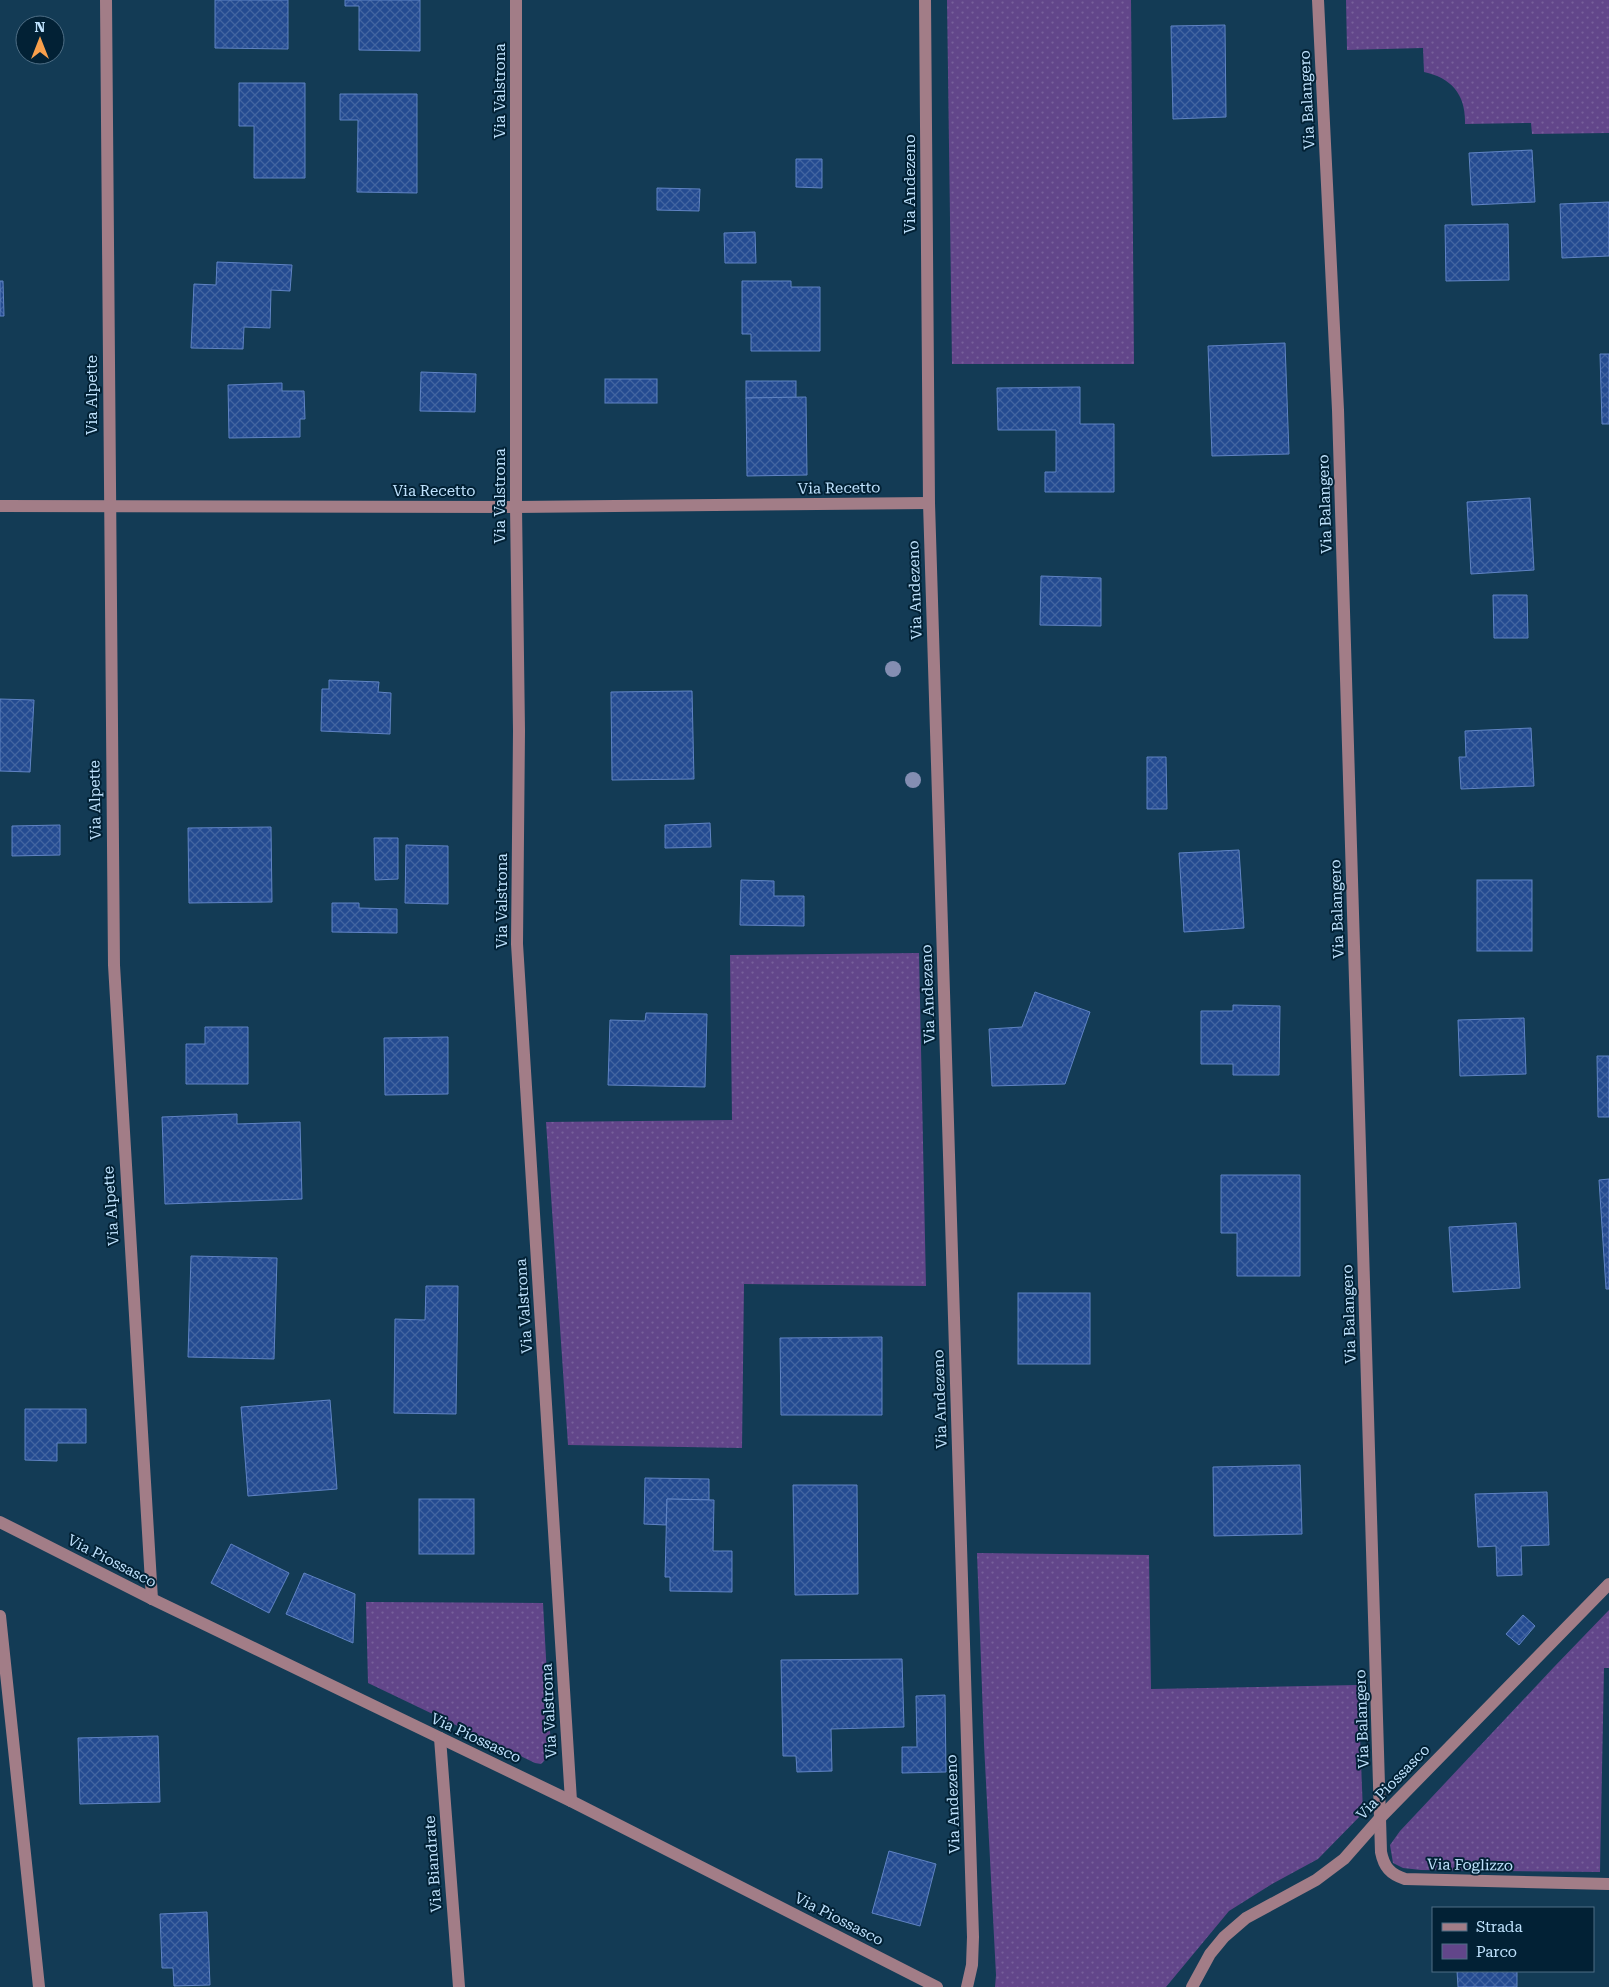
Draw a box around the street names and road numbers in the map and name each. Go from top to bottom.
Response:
street label: Via Valstrona [491,43,509,139]
street label: Via Balangero [1295,50,1319,150]
street label: Via Andezeno [901,134,919,234]
street label: Via Alpette [83,355,101,435]
street label: Via Valstrona [491,448,509,544]
street label: Via Balangero [1314,454,1336,554]
street label: Via Recetto [797,478,881,498]
street label: Via Recetto [393,482,475,500]
street label: Via Andezeno [904,540,926,640]
street label: Via Alpette [85,760,105,840]
street label: Via Valstrona [493,853,511,949]
street label: Via Balangero [1326,859,1348,959]
street label: Via Andezeno [917,944,939,1044]
street label: Via Alpette [99,1165,123,1247]
street label: Via Valstrona [512,1258,536,1354]
street label: Via Balangero [1338,1264,1360,1364]
street label: Via Andezeno [929,1349,951,1449]
street label: Via Piossasco [64,1531,160,1591]
street label: Via Valstrona [538,1663,560,1759]
street label: Via Balangero [1351,1669,1373,1769]
street label: Via Piossasco [428,1709,524,1767]
street label: Via Piossasco [1353,1741,1433,1823]
street label: Via Andezeno [942,1754,964,1854]
street label: Via Biandrate [421,1815,445,1913]
street label: Via Foglizzo [1427,1855,1513,1875]
street label: Via Piossasco [791,1889,887,1949]

